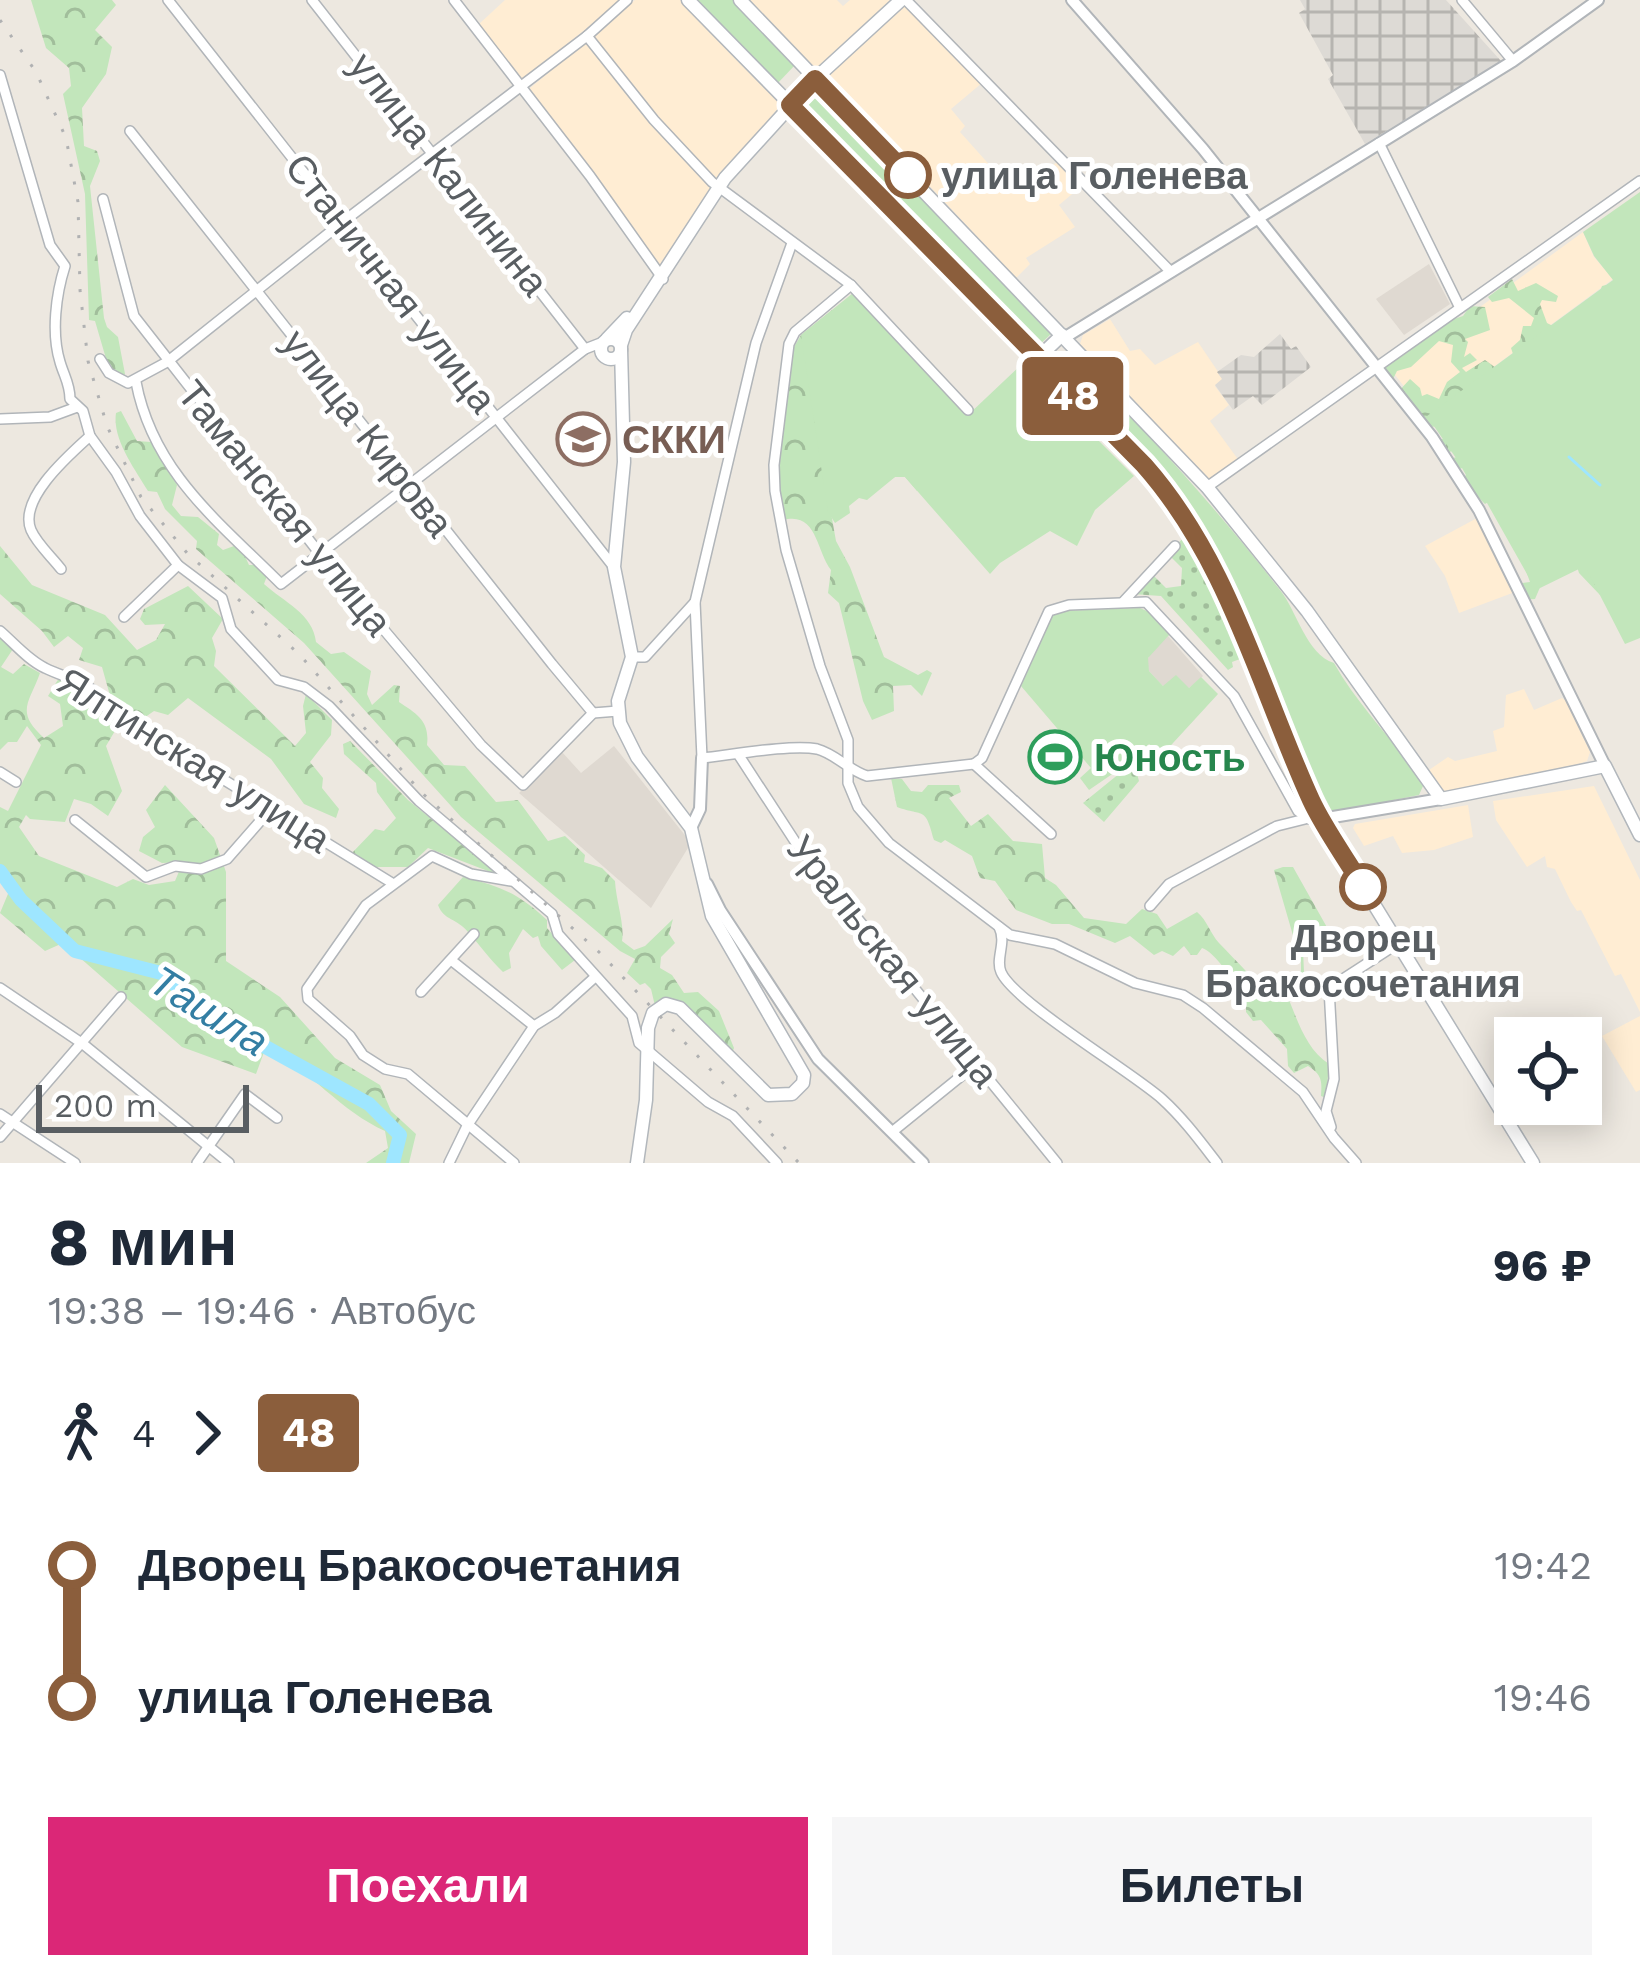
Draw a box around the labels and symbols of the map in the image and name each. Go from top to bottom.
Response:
street label: улица Калинина [340,44,558,305]
street label: Станичная улица [276,145,506,422]
marker: улица Голенева [886,153,930,197]
place label: улица Голенева [941,153,1248,198]
street label: улица Кирова [273,320,463,546]
line badge: 48 [1019,357,1127,435]
street label: Таманская улица [169,372,402,645]
school or university icon: СККИ [555,411,611,467]
place label: СККИ [622,417,726,462]
street label: Ялтинская улица [49,658,339,862]
sports icon: Юность [1027,729,1083,785]
place label: Юность [1094,735,1246,780]
street label: Уральская улица [778,826,1008,1096]
marker: Дворец Бракосочетания [1341,865,1385,909]
place label: Дворец Бракосочетания [1205,916,1521,1006]
water label: Ташла [141,956,277,1066]
scale bar [36,1079,249,1132]

